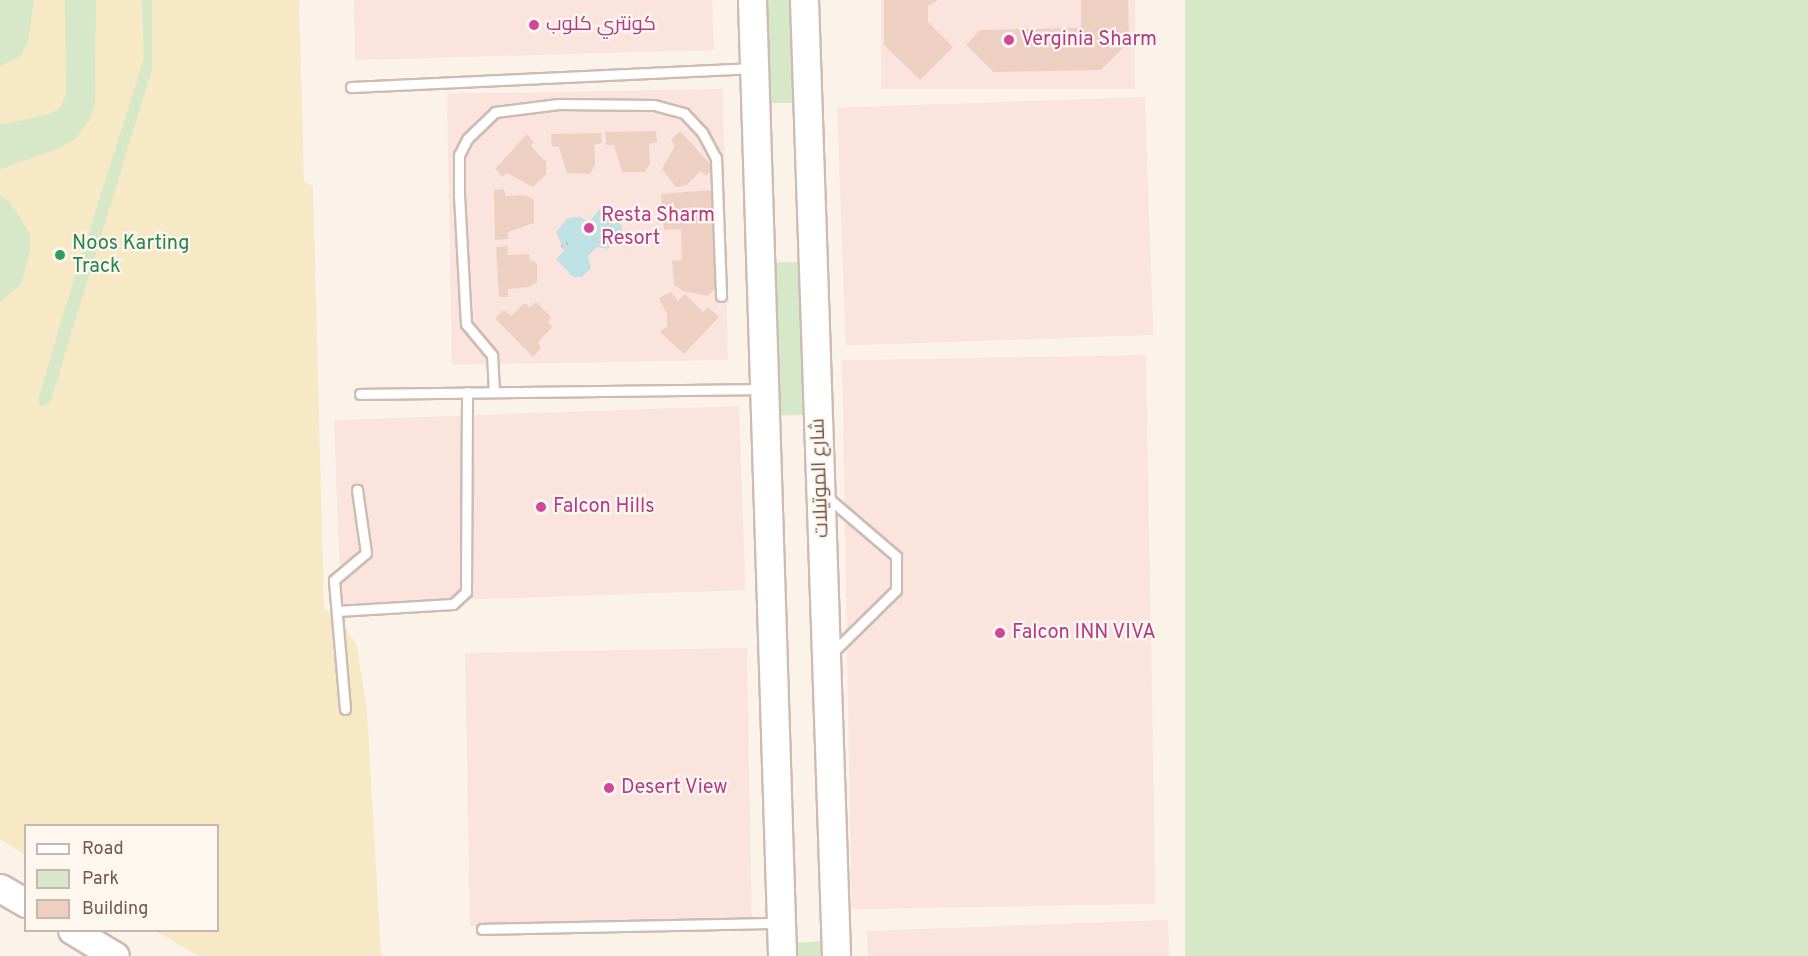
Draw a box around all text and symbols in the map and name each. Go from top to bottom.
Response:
place label: كونتري كلوب [546,13,656,37]
marker: كونتري كلوب [527,18,541,32]
place label: Verginia Sharm [1021,28,1157,52]
marker: Verginia Sharm [1002,33,1016,47]
place label: Resta Sharm Resort [601,204,715,251]
marker: Resta Sharm Resort [582,221,596,235]
place label: Noos Karting Track [72,232,190,279]
marker: Noos Karting Track [53,248,67,262]
street label: شارع الموتيلات [807,418,835,538]
place label: Falcon Hills [553,495,655,519]
marker: Falcon Hills [534,500,548,514]
place label: Falcon INN VIVA [1012,621,1157,645]
marker: Falcon INN VIVA [993,626,1007,640]
place label: Desert View [621,776,728,800]
marker: Desert View [602,781,616,795]
legend [24,824,219,932]
text: Road [82,838,124,861]
text: Park [82,868,119,891]
text: Building [82,898,148,921]

